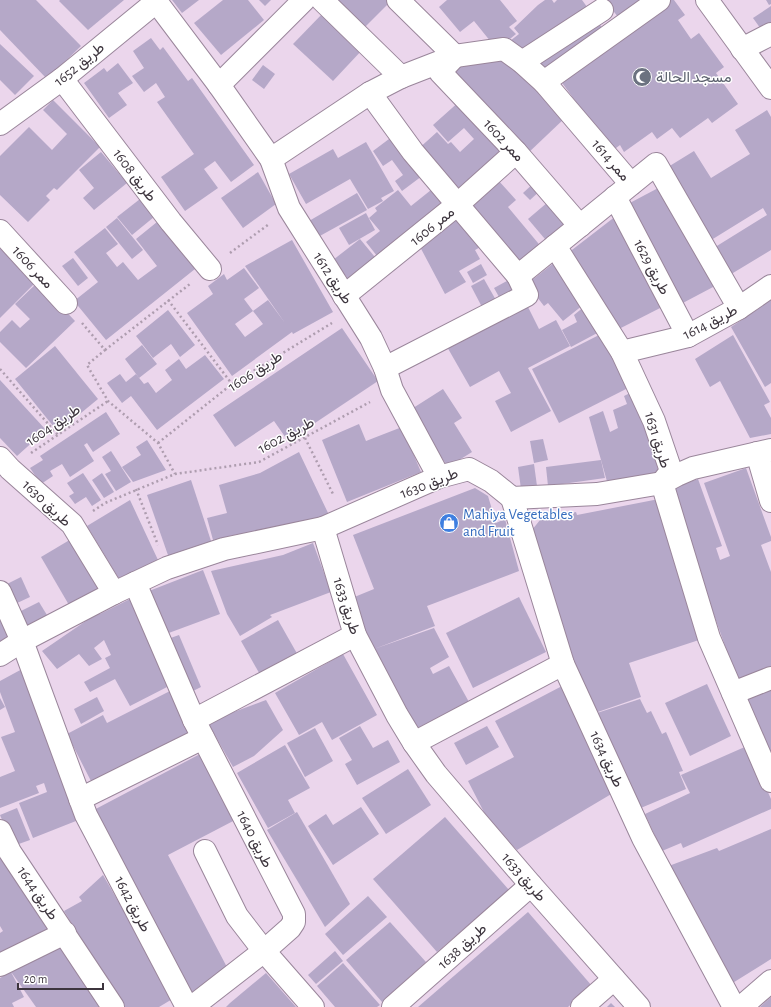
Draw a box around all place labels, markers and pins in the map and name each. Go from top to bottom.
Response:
mosque icon: مسجد الحالة [631,66,653,88]
place label: مسجد الحالة [656,70,731,86]
place label: Mahiya Vegetables and Fruit [463,507,573,539]
shop icon: Mahiya Vegetables and Fruit [438,512,460,534]

